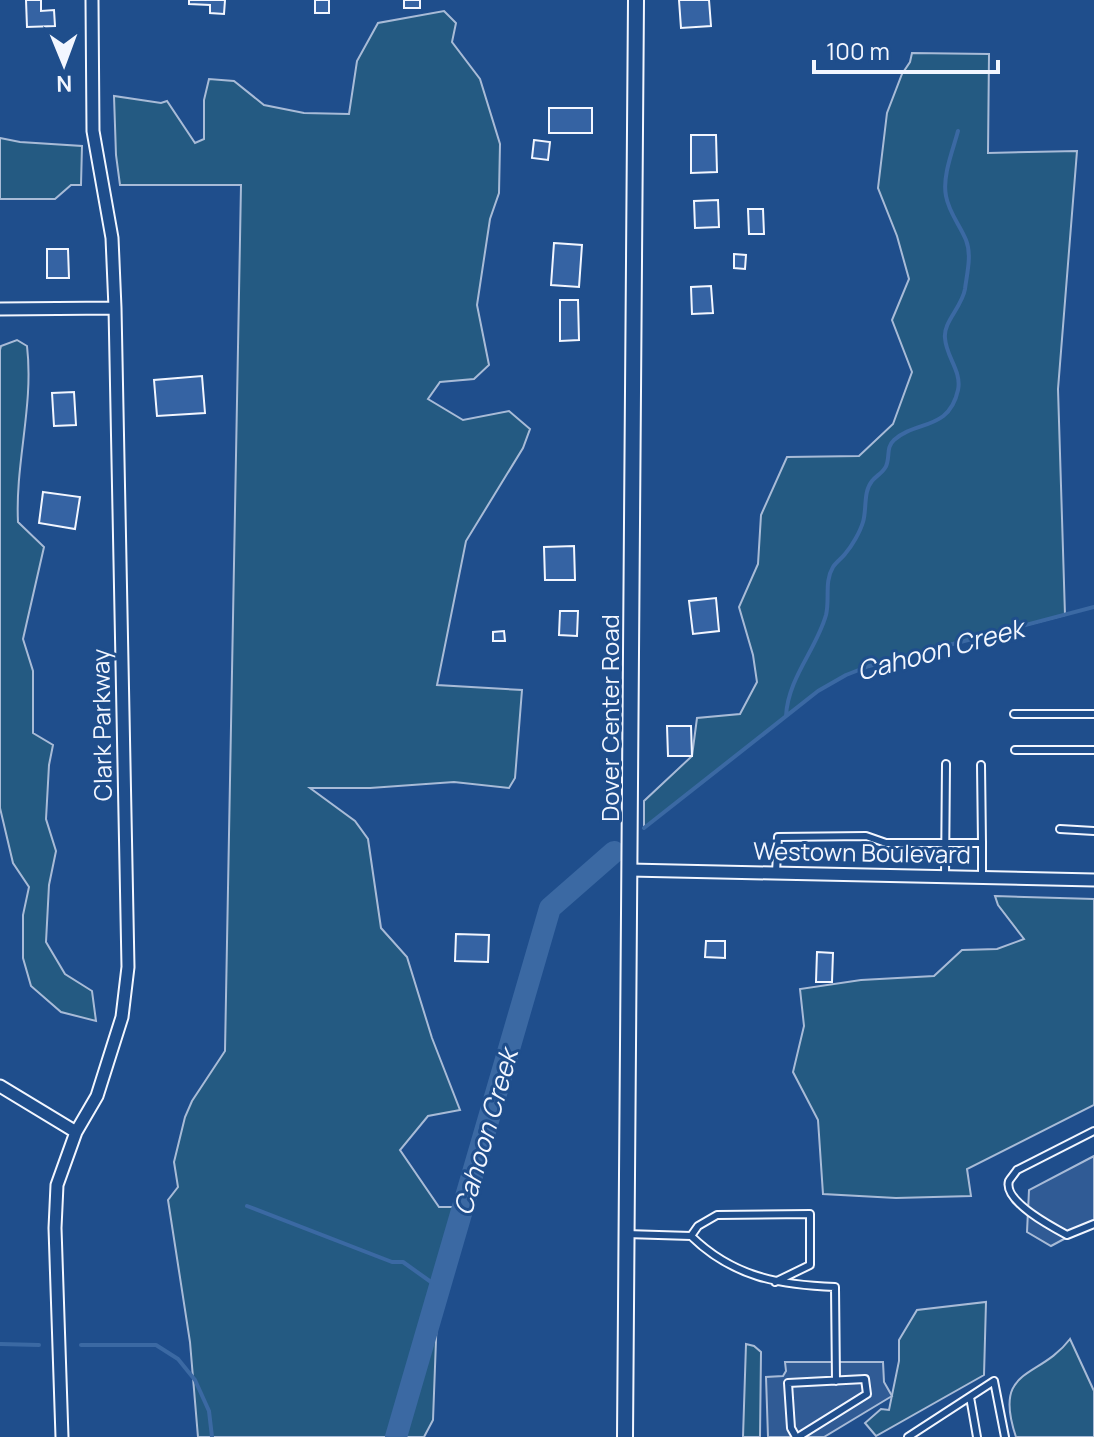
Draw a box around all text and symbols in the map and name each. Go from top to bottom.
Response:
north arrow [24,24,104,104]
scale bar [814,24,998,74]
text: 100 m [826,34,890,67]
text: N [56,69,73,99]
water label: Cahoon Creek [853,608,1031,689]
street label: Dover Center Road [593,614,626,822]
street label: Clark Parkway [83,648,119,801]
street label: Westown Boulevard [753,834,971,870]
water label: Cahoon Creek [444,1041,527,1219]

